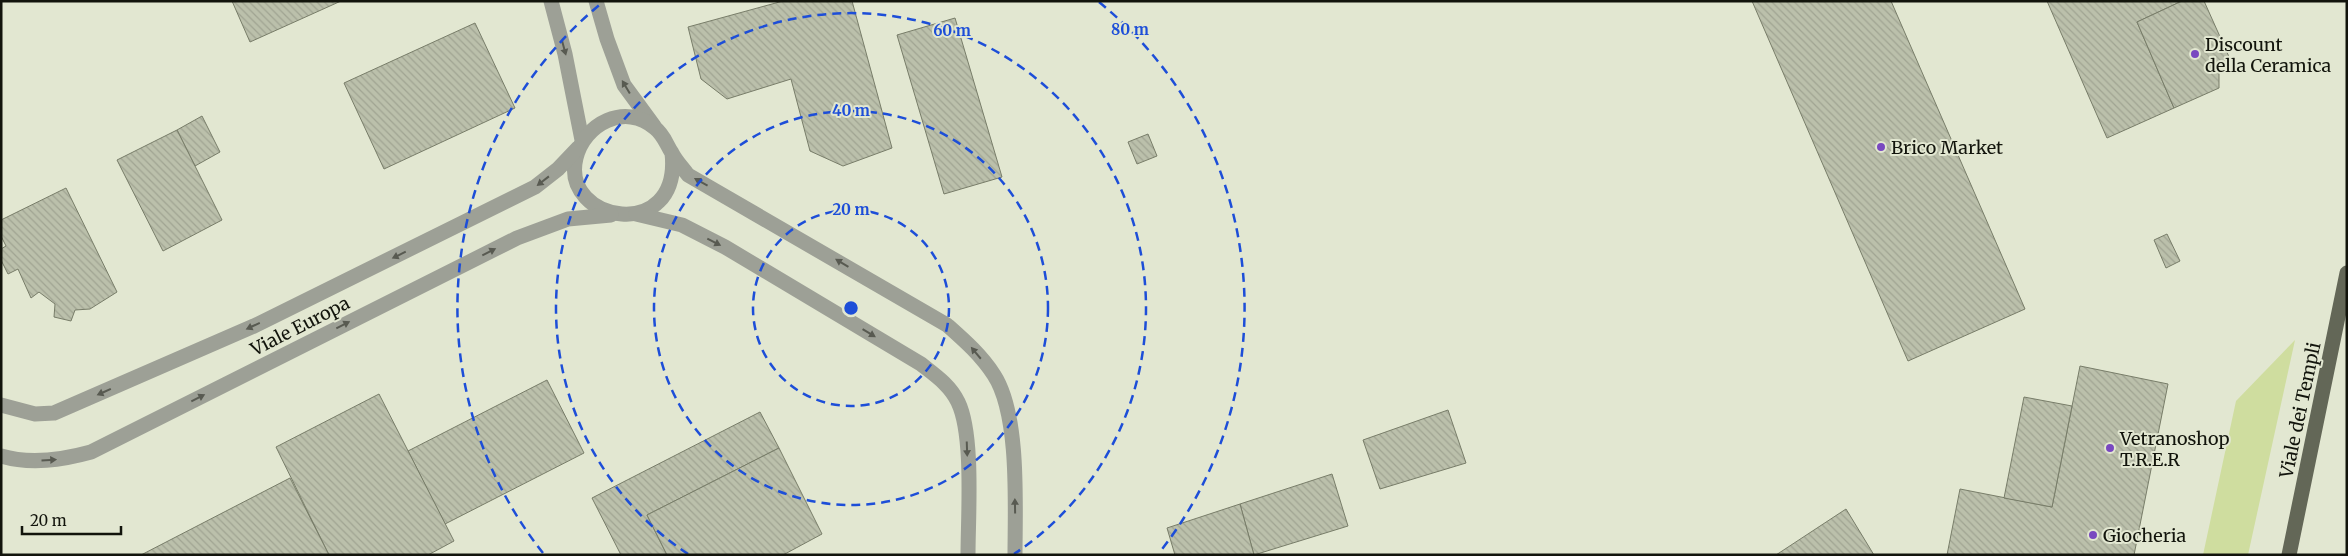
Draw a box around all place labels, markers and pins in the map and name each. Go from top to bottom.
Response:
place label: Discount della Ceramica [2205,33,2332,77]
marker: Discount della Ceramica [2189,48,2201,60]
place label: Brico Market [1891,136,2003,159]
marker: Brico Market [1875,141,1887,153]
centre of rings [842,299,860,317]
place label: Vetranoshop T.R.E.R [2119,427,2230,471]
marker: Vetranoshop T.R.E.R [2104,442,2116,454]
place label: Giocheria [2103,524,2187,547]
marker: Giocheria [2087,529,2099,541]

